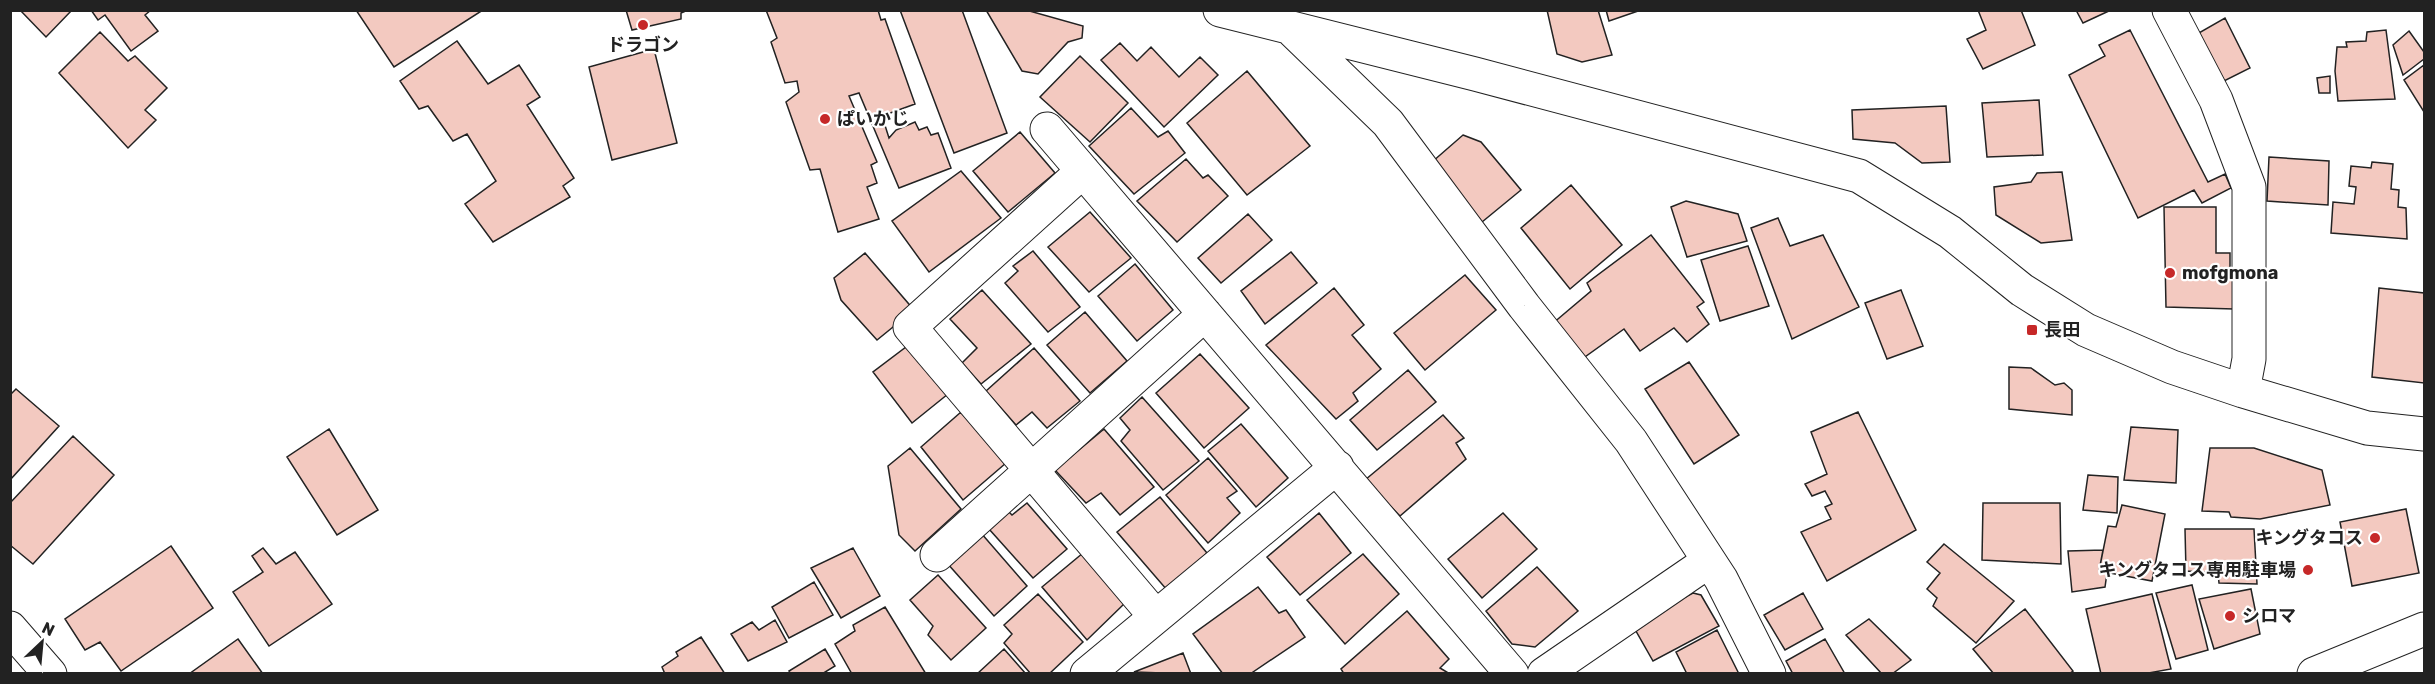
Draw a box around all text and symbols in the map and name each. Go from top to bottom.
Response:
marker: ドラゴン [636,18,650,32]
place label: ドラゴン [607,34,679,56]
place label: ぱいかじ [837,108,909,130]
marker: ぱいかじ [818,112,832,126]
place label: mofgmona [2182,262,2278,284]
marker: mofgmona [2163,266,2177,280]
place label: 長田 [2044,319,2080,341]
marker: 長田 [2025,323,2039,337]
place label: キングタコス [2256,527,2363,549]
marker: キングタコス [2368,531,2382,545]
place label: キングタコス専用駐車場 [2099,559,2296,581]
marker: キングタコス専用駐車場 [2301,563,2315,577]
place label: シロマ [2242,605,2296,627]
marker: シロマ [2223,609,2237,623]
north arrow [12,612,72,672]
text: N [39,618,58,640]

